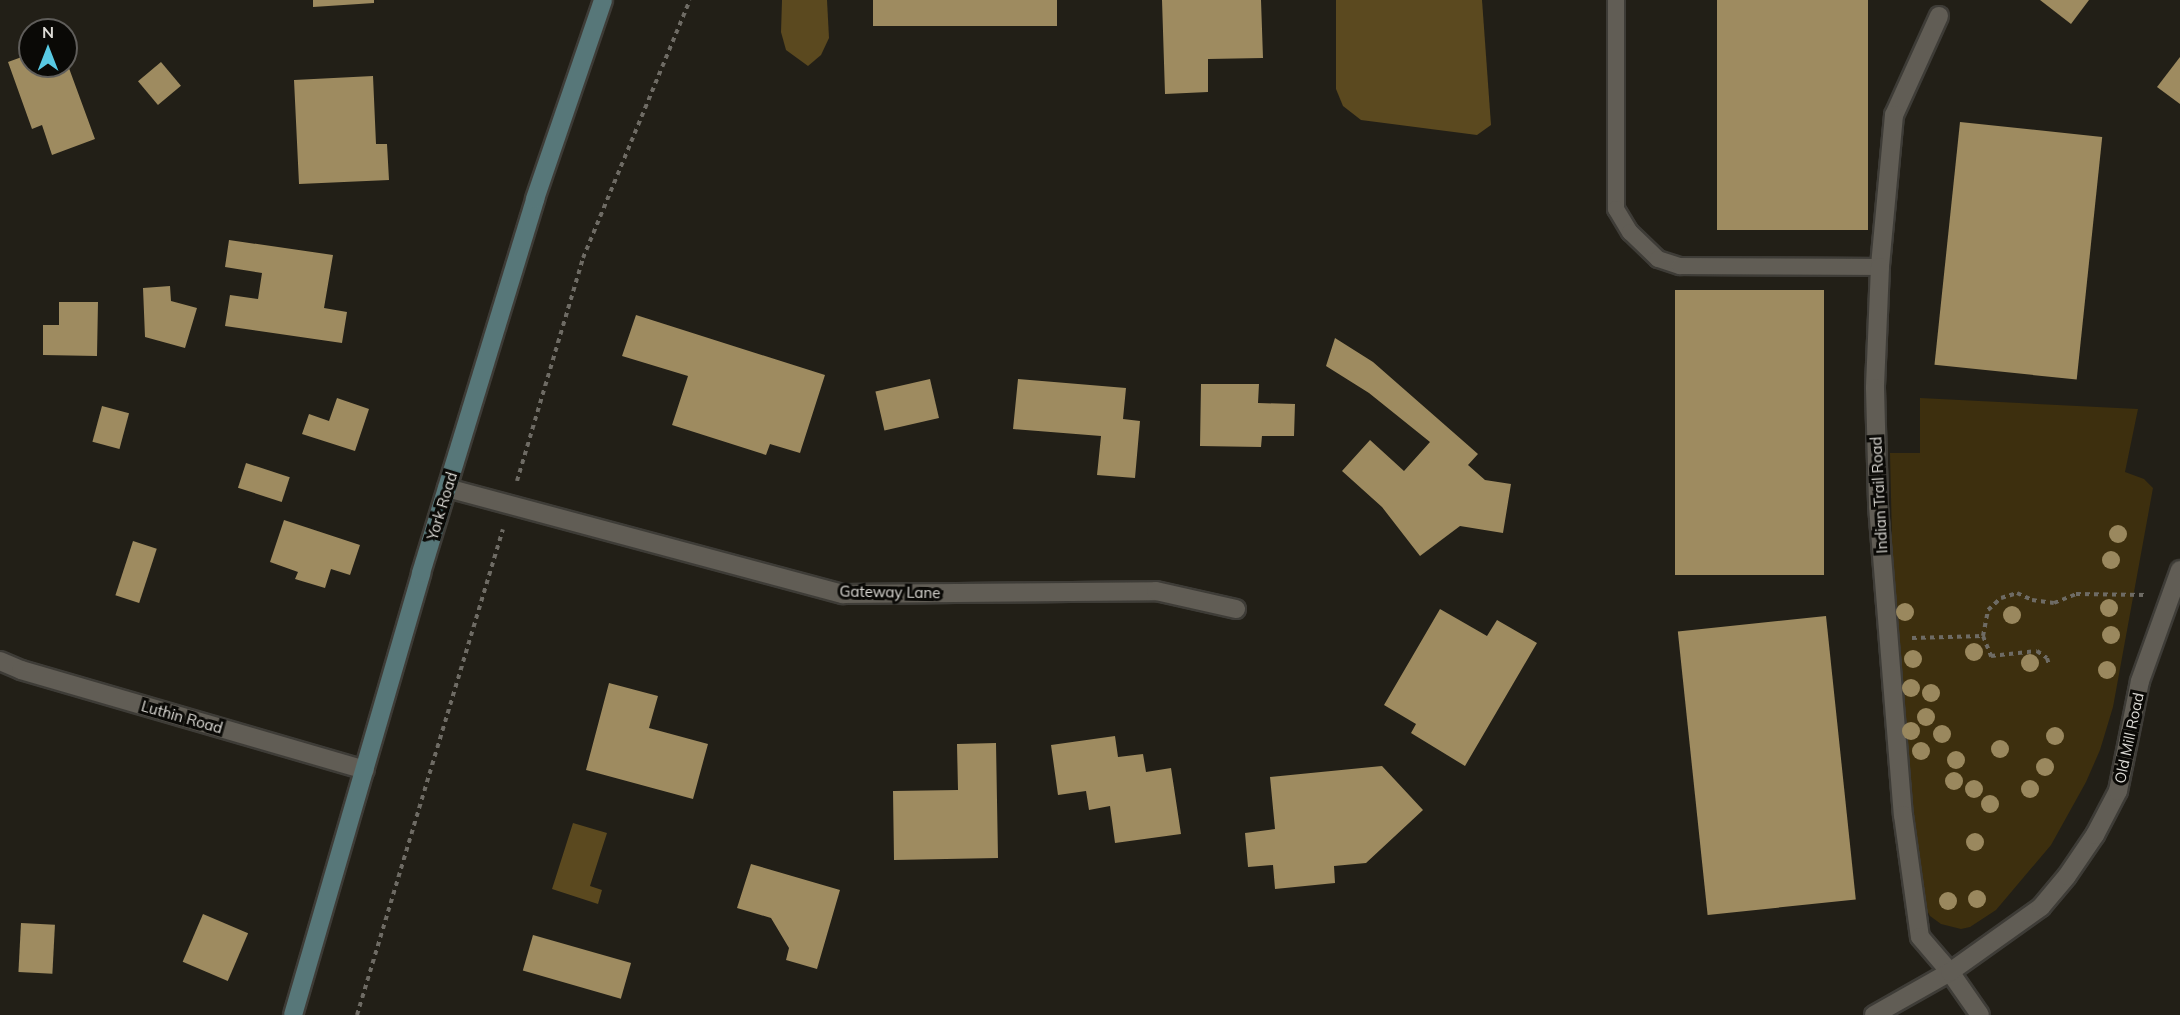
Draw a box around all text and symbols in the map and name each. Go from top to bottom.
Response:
north arrow [18,18,78,78]
text: N [42,22,54,42]
street label: Indian Trail Road [1867,436,1891,554]
street label: York Road [423,470,461,542]
street label: Gateway Lane [839,582,941,602]
street label: Old Mill Road [2111,691,2147,785]
street label: Luthin Road [139,697,225,737]

